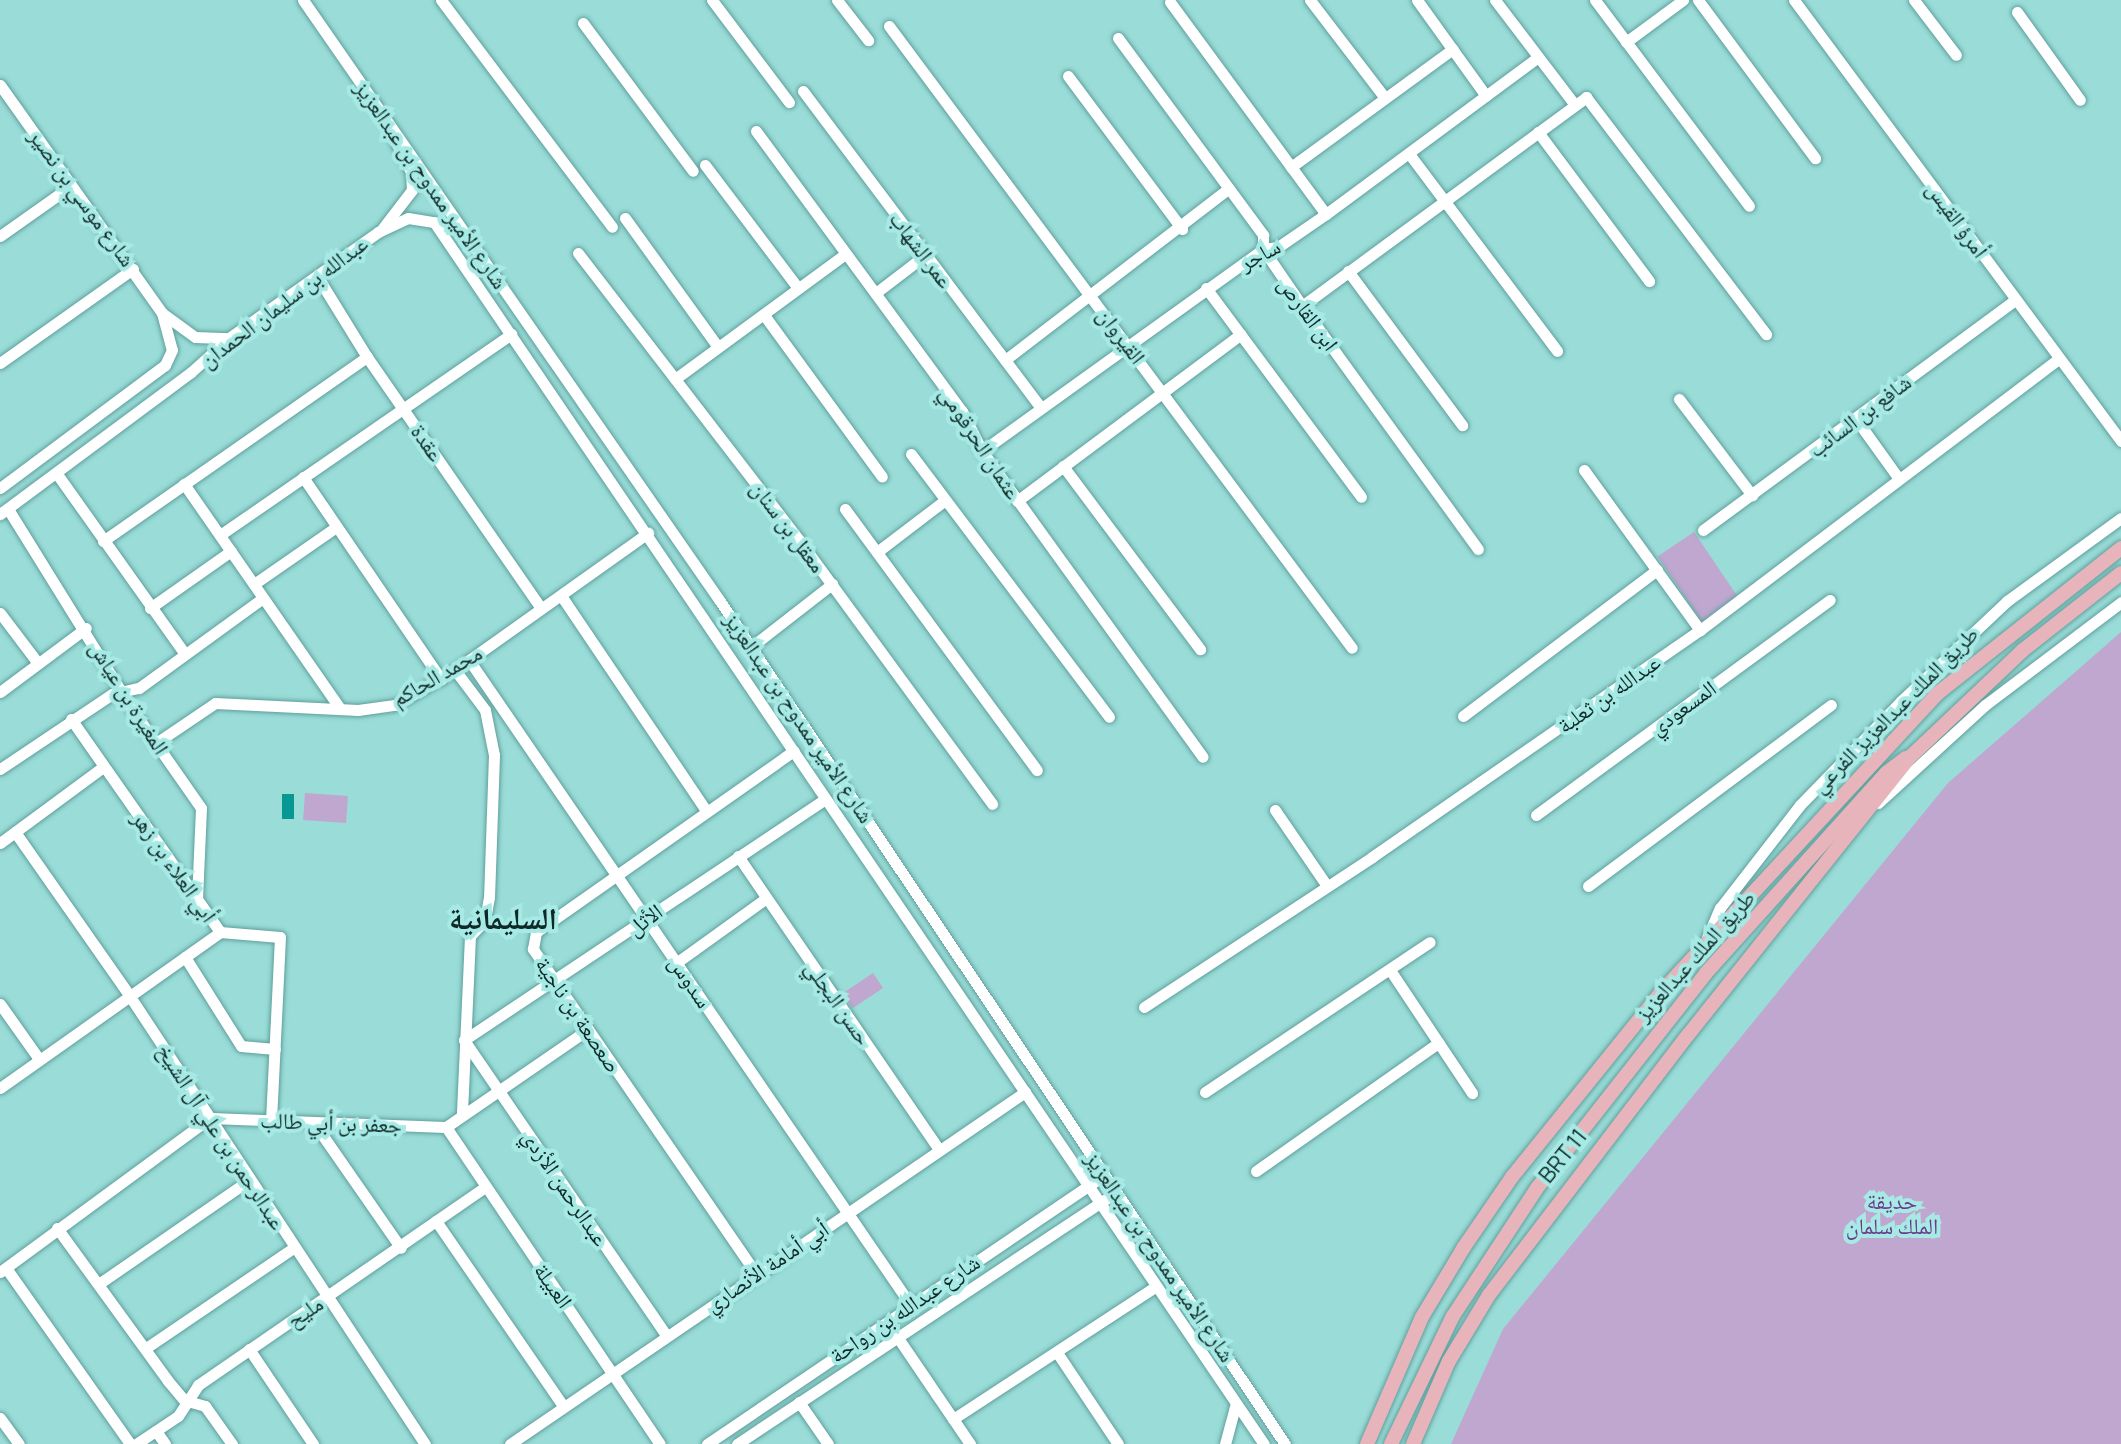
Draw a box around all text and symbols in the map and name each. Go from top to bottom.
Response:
street label: شارع الأمير ممدوح بن عبدالعزيز [349,76,513,294]
street label: شارع موسي بن نصير [23,124,141,272]
street label: أمرؤ القيس [1921,177,1993,263]
street label: عمر الشهاب [884,207,958,293]
street label: عبدالله بن سليمان الحمدان [195,230,373,374]
street label: ساجر [1235,233,1285,277]
street label: ابن القارص [1272,272,1344,356]
street label: القيروان [1091,303,1151,369]
street label: شافع بن السائب [1804,369,1916,463]
street label: عثمان الحرقومي [934,382,1026,504]
street label: عقدة [405,419,449,467]
street label: معقل بن سنان [745,476,831,578]
street label: شارع الأمير ممدوح بن عبدالعزيز [719,608,879,828]
street label: طريق الملك عبدالعزيز الفرعي [1806,621,1984,799]
street label: المغيرة بن عياش [84,637,174,759]
street label: محمد الحاكم [387,640,487,712]
street label: عبدالله بن ثعلبة [1553,649,1665,739]
street label: المسعودي [1645,675,1721,741]
street label: أبي العلاء بن زهر [126,807,222,927]
street label: طريق الملك عبدالعزيز [1629,885,1761,1027]
street label: الأثل [622,898,668,942]
district label: السليمانية [449,900,557,936]
street label: سدوس [663,951,717,1013]
street label: صعصعة بن ناجية [530,952,626,1078]
street label: حسن البجلي [799,956,877,1050]
street label: عبدالرحمن بن علي آل الشيخ [151,1039,291,1235]
street label: جعفر بن أبي طالب [260,1107,402,1139]
street label: BRT 11 [1533,1124,1593,1188]
street label: عبدالرحمن الأزدي [516,1125,614,1251]
street label: شارع الأمير ممدوح بن عبدالعزيز [1080,1147,1240,1367]
park label: حديقة الملك سلمان [1846,1188,1938,1240]
street label: أبي أمامة الأنصاري [700,1216,834,1318]
street label: شارع عبدالله بن رواحة [825,1249,985,1369]
street label: العبيلة [528,1258,578,1314]
street label: مليح [282,1290,328,1334]

